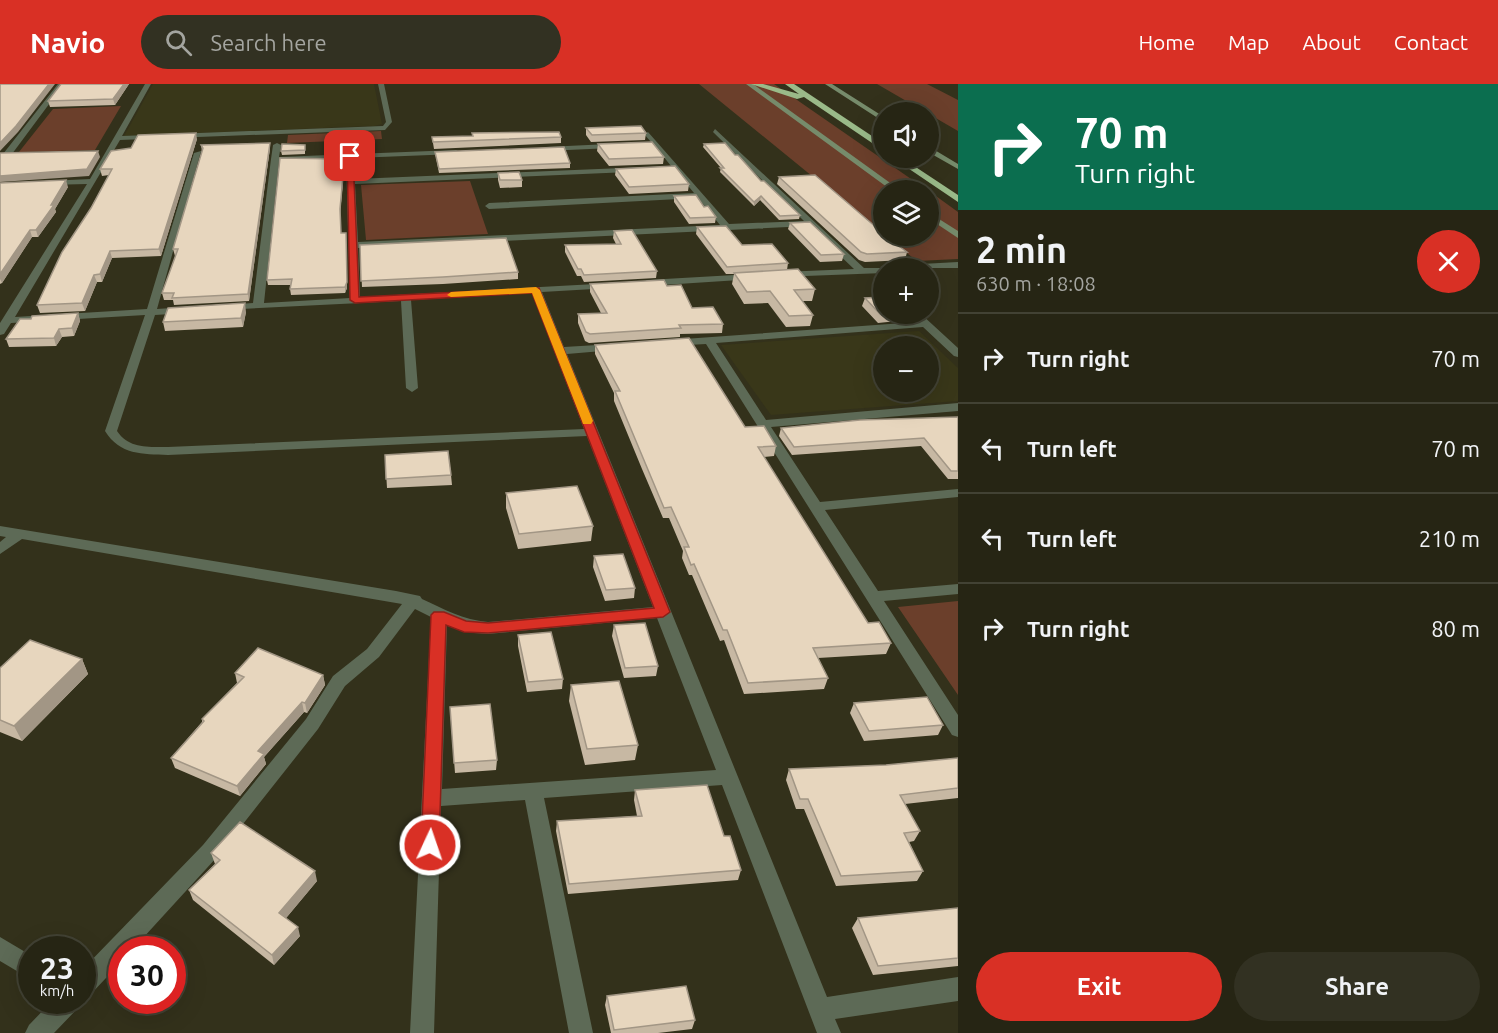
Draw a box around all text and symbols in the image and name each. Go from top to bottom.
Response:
search box [141,15,561,69]
icon: search [162,26,195,59]
text: Navio [30,27,105,58]
text: Search here [210,30,327,55]
text: Home [1138,30,1195,54]
text: Map [1228,30,1269,54]
text: About [1302,30,1361,54]
text: Contact [1394,30,1468,54]
map controls [873,102,939,402]
button: sound [873,102,939,168]
icon: right [976,108,1054,186]
text: 70 m [1075,109,1169,156]
pin [324,130,375,181]
icon: arrive [333,139,366,172]
text: Turn right [1075,158,1195,188]
button: layers [873,180,939,246]
text: 2 min [976,229,1067,270]
button: close [1417,230,1480,293]
button: + [873,258,939,324]
text: 630 m · 18:08 [976,272,1096,295]
button: − [873,336,939,402]
icon: right [976,342,1009,375]
text: Turn right [1027,346,1129,371]
text: 70 m [1431,346,1480,371]
icon: left [976,432,1009,465]
text: Turn left [1027,436,1117,461]
text: 70 m [1431,436,1480,461]
icon: left [976,522,1009,555]
text: Turn left [1027,526,1117,551]
text: 210 m [1419,526,1480,551]
icon: right [976,612,1009,645]
text: Turn right [1027,616,1129,641]
text: 80 m [1431,616,1480,641]
position arrow [398,813,462,877]
speed limit sign: 30 [108,936,186,1014]
text: 23 [40,951,74,985]
button: Exit [976,952,1222,1021]
button: Share [1234,952,1480,1021]
text: km/h [40,982,74,999]

